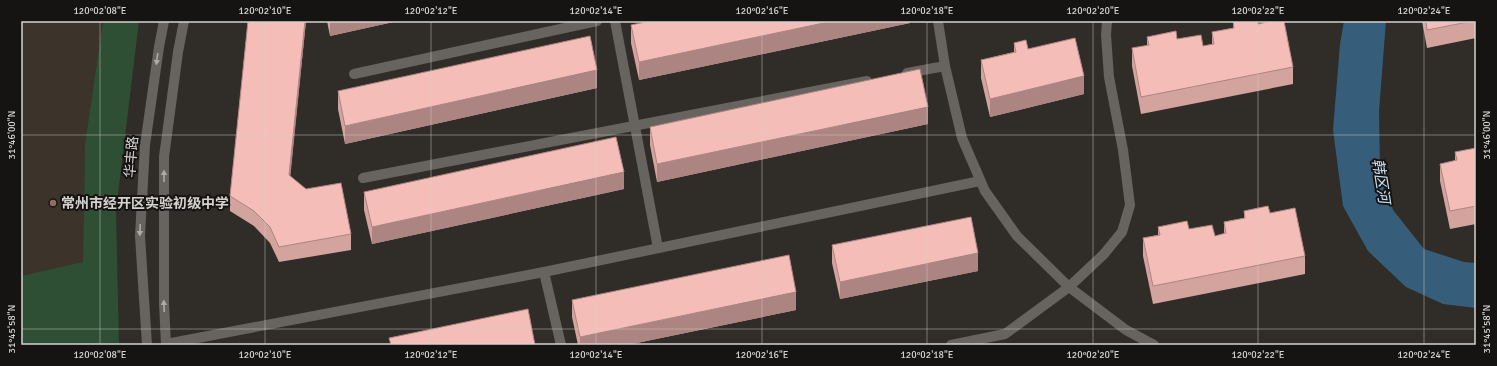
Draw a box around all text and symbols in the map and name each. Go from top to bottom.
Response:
text: 120°02'08"E [73,5,127,17]
text: 120°02'10"E [238,5,292,17]
text: 120°02'12"E [404,5,458,17]
text: 120°02'14"E [569,5,623,17]
text: 120°02'16"E [735,5,789,17]
text: 120°02'18"E [900,5,954,17]
text: 120°02'20"E [1066,5,1120,17]
text: 120°02'22"E [1231,5,1285,17]
text: 120°02'24"E [1397,5,1451,17]
one-way arrow [154,53,160,65]
text: 31°46'00"N [6,111,18,159]
text: 31°46'00"N [1481,111,1493,159]
street label: 华丰路 [121,135,142,179]
water label: 韩区河 [1369,157,1394,208]
one-way arrow [161,169,167,182]
place label: 常州市经开区实验初级中学 [61,195,229,212]
marker: 常州市经开区实验初级中学 [48,198,58,208]
one-way arrow [137,224,144,236]
one-way arrow [161,299,167,312]
text: 31°45'58"N [6,305,18,353]
text: 31°45'58"N [1481,305,1493,353]
text: 120°02'08"E [73,349,127,361]
text: 120°02'10"E [238,349,292,361]
text: 120°02'12"E [404,349,458,361]
text: 120°02'14"E [569,349,623,361]
text: 120°02'16"E [735,349,789,361]
text: 120°02'18"E [900,349,954,361]
text: 120°02'20"E [1066,349,1120,361]
text: 120°02'22"E [1231,349,1285,361]
text: 120°02'24"E [1397,349,1451,361]

